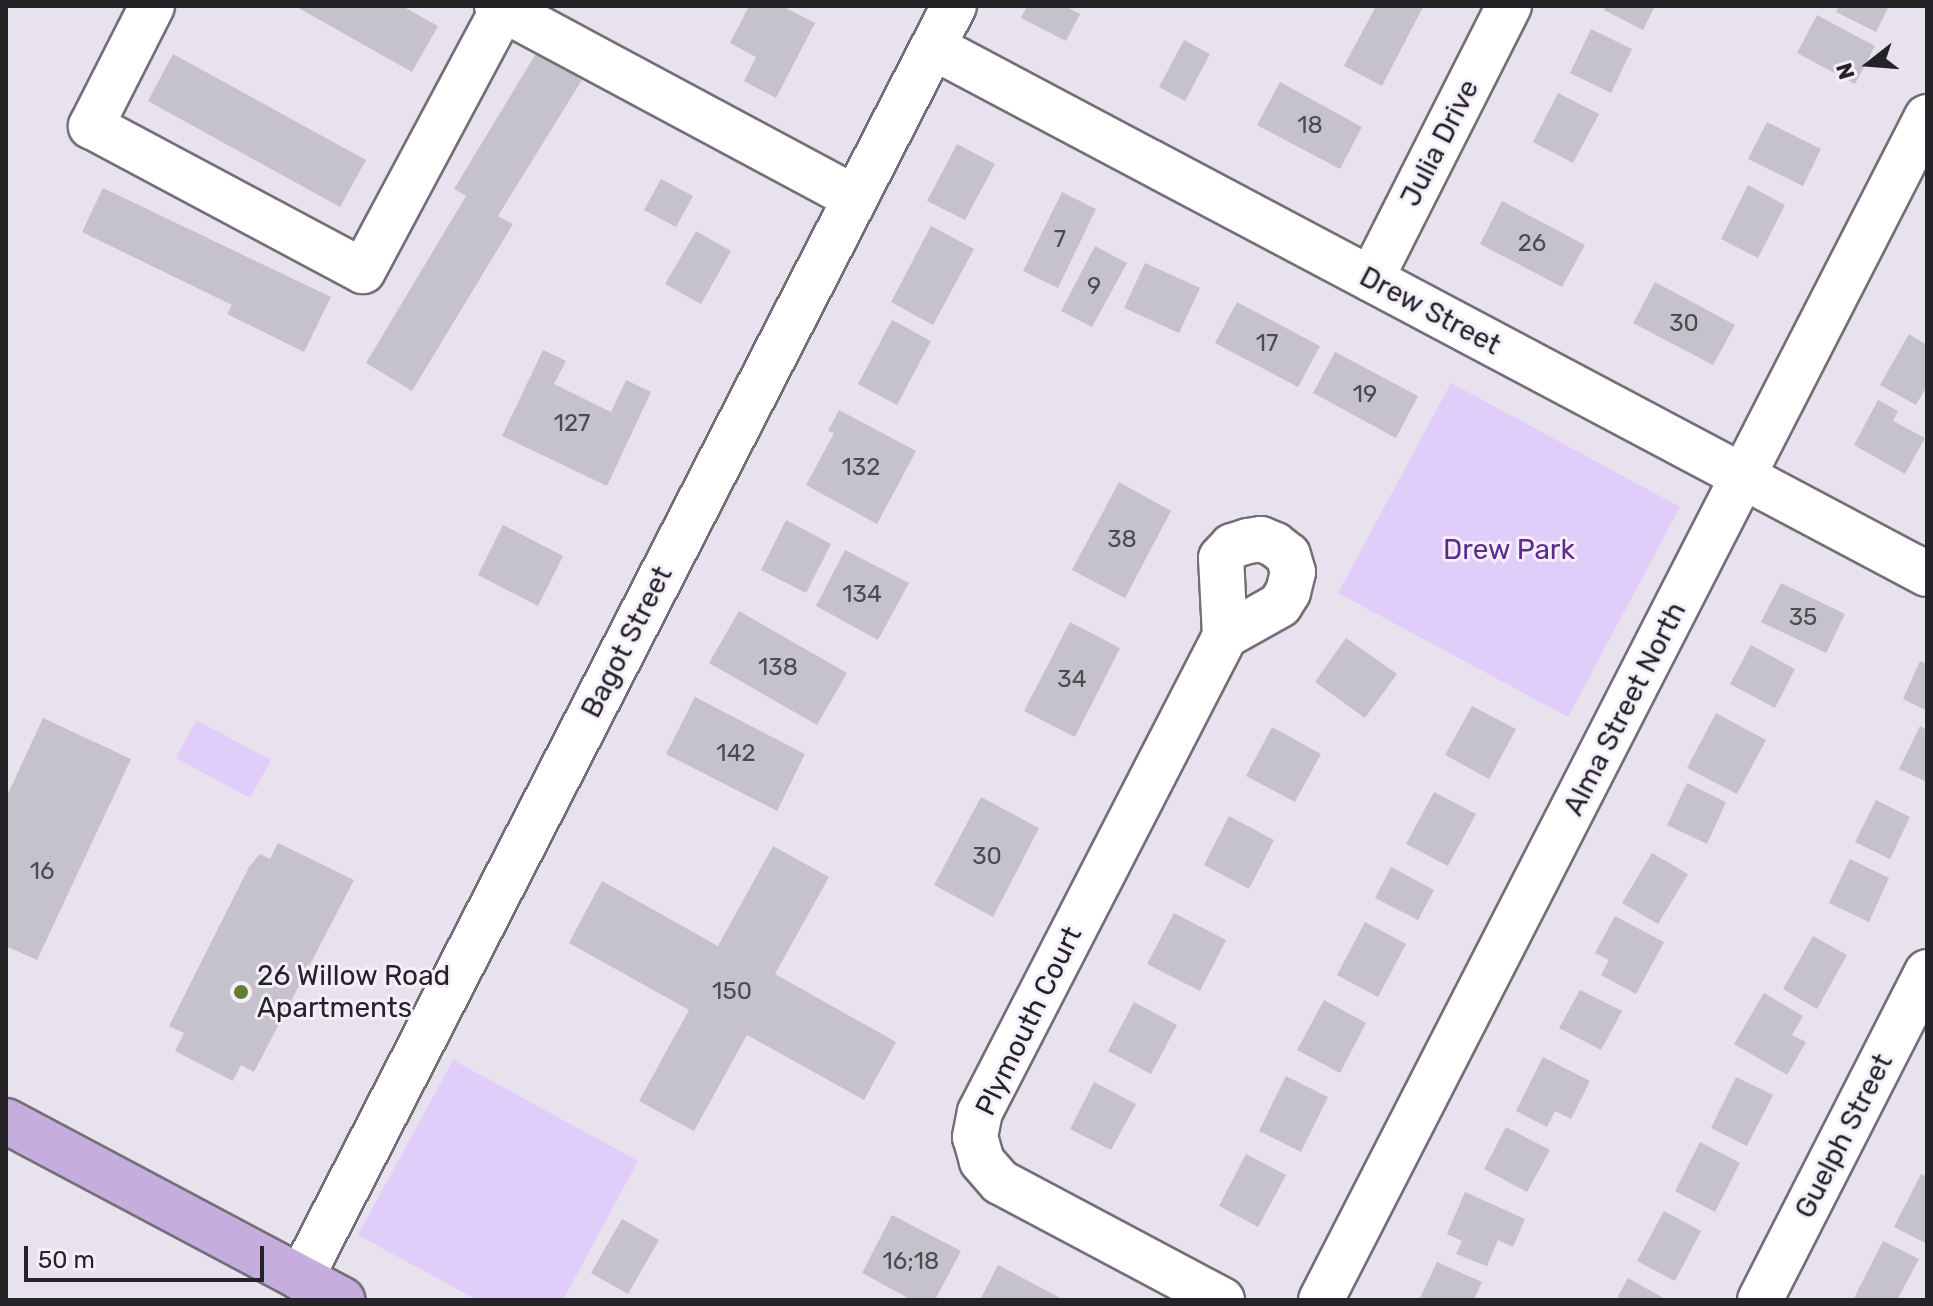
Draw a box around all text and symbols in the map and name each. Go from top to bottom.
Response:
north arrow [1829,24,1909,104]
text: N [1830,60,1861,83]
street label: Julia Drive [1394,74,1486,212]
house number: 18 [1297,112,1323,140]
house number: 7 [1054,226,1066,254]
house number: 26 [1518,230,1546,258]
street label: Drew Street [1354,260,1506,362]
house number: 9 [1087,273,1101,301]
house number: 30 [1669,310,1699,338]
house number: 17 [1256,330,1278,358]
house number: 19 [1353,381,1377,409]
house number: 127 [554,410,590,438]
house number: 132 [842,454,880,482]
house number: 38 [1107,526,1137,554]
park label: Drew Park [1443,533,1575,567]
street label: Bagot Street [574,561,680,723]
house number: 134 [842,581,882,609]
street label: Alma Street North [1557,597,1693,821]
house number: 35 [1789,604,1817,632]
house number: 138 [758,654,798,682]
house number: 34 [1057,666,1087,694]
house number: 142 [716,740,756,768]
house number: 30 [972,843,1002,871]
house number: 16 [30,858,54,886]
street label: Plymouth Court [969,921,1089,1121]
place label: 26 Willow Road Apartments [257,959,451,1025]
house number: 150 [712,978,752,1006]
marker: 26 Willow Road Apartments [232,983,250,1001]
street label: Guelph Street [1788,1048,1900,1224]
scale bar [28,1230,268,1280]
text: 50 m [38,1246,95,1274]
house number: 16;18 [883,1248,939,1276]

